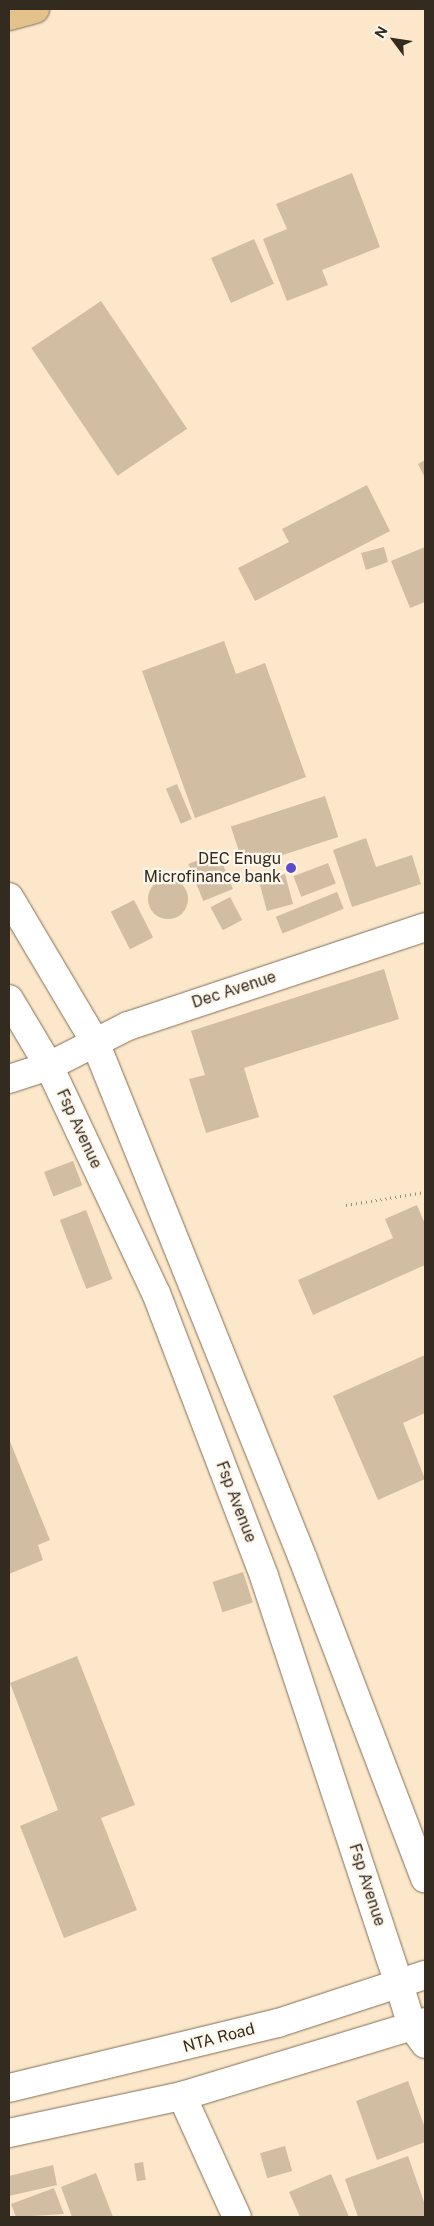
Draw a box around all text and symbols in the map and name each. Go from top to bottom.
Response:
north arrow [369,15,419,65]
text: N [371,23,391,41]
place label: DEC Enugu Microfinance bank [144,849,281,887]
marker: DEC Enugu Microfinance bank [285,862,297,874]
street label: Dec Avenue [189,967,279,1013]
street label: Fsp Avenue [52,1086,106,1172]
street label: Fsp Avenue [212,1459,260,1545]
street label: Fsp Avenue [345,1841,389,1929]
street label: NTA Road [181,2019,257,2057]

